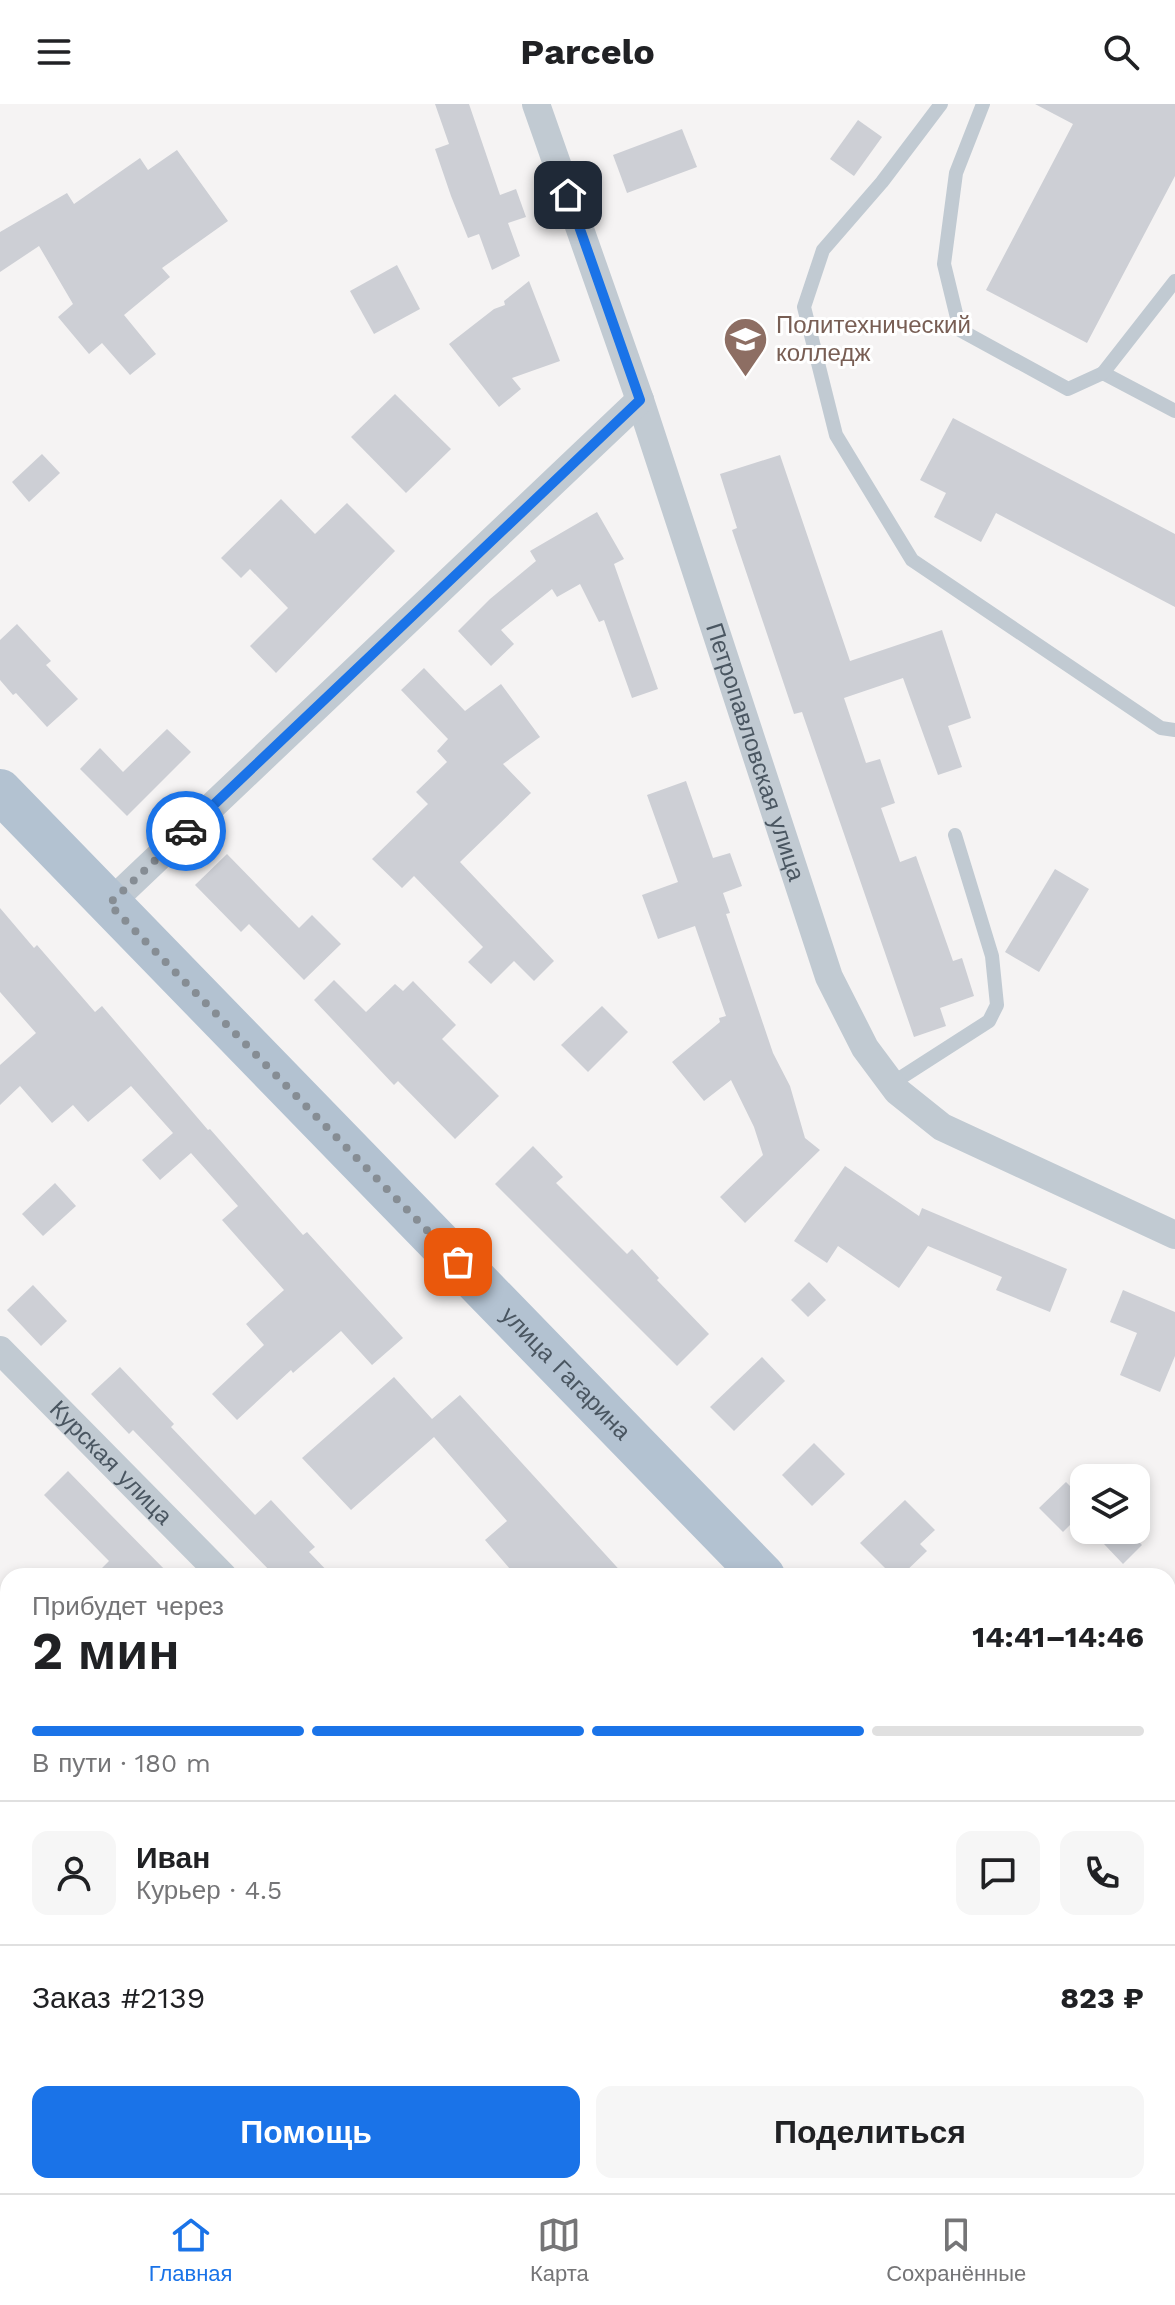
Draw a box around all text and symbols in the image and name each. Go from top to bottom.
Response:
icon: menu [32,30,76,74]
icon: search [1099,30,1143,74]
text: Parcelo [520,31,655,73]
pin [534,161,602,229]
icon: home [546,173,590,217]
place label: Политехнический колледж [776,311,971,367]
school or university icon: Политехнический колледж [721,315,769,378]
street label: Петропавловская улица [700,619,811,885]
courier [146,791,226,871]
icon: car [164,809,208,853]
pin [424,1228,492,1296]
icon: bag [436,1240,480,1284]
street label: улица Гагарина [495,1301,637,1446]
street label: Курская улица [44,1395,179,1531]
map controls [1070,1464,1150,1544]
button: layers [1070,1464,1150,1544]
text: Прибудет через [32,1591,224,1621]
text: 14:41–14:46 [972,1619,1144,1654]
text: 2 мин [32,1621,180,1682]
text: В пути · 180 m [32,1748,211,1778]
button: person [32,1831,116,1915]
button: chat [956,1831,1040,1915]
button: phone [1060,1831,1144,1915]
text: Иван [136,1840,210,1875]
text: Курьер · 4.5 [136,1875,282,1905]
text: Заказ #2139 [32,1980,205,2015]
text: 823 ₽ [1060,1980,1144,2015]
button: Помощь [32,2086,580,2178]
button: Поделиться [596,2086,1144,2178]
tab: Главная [149,2213,232,2287]
tab: Карта [530,2213,589,2287]
tab: Сохранённые [886,2213,1026,2287]

